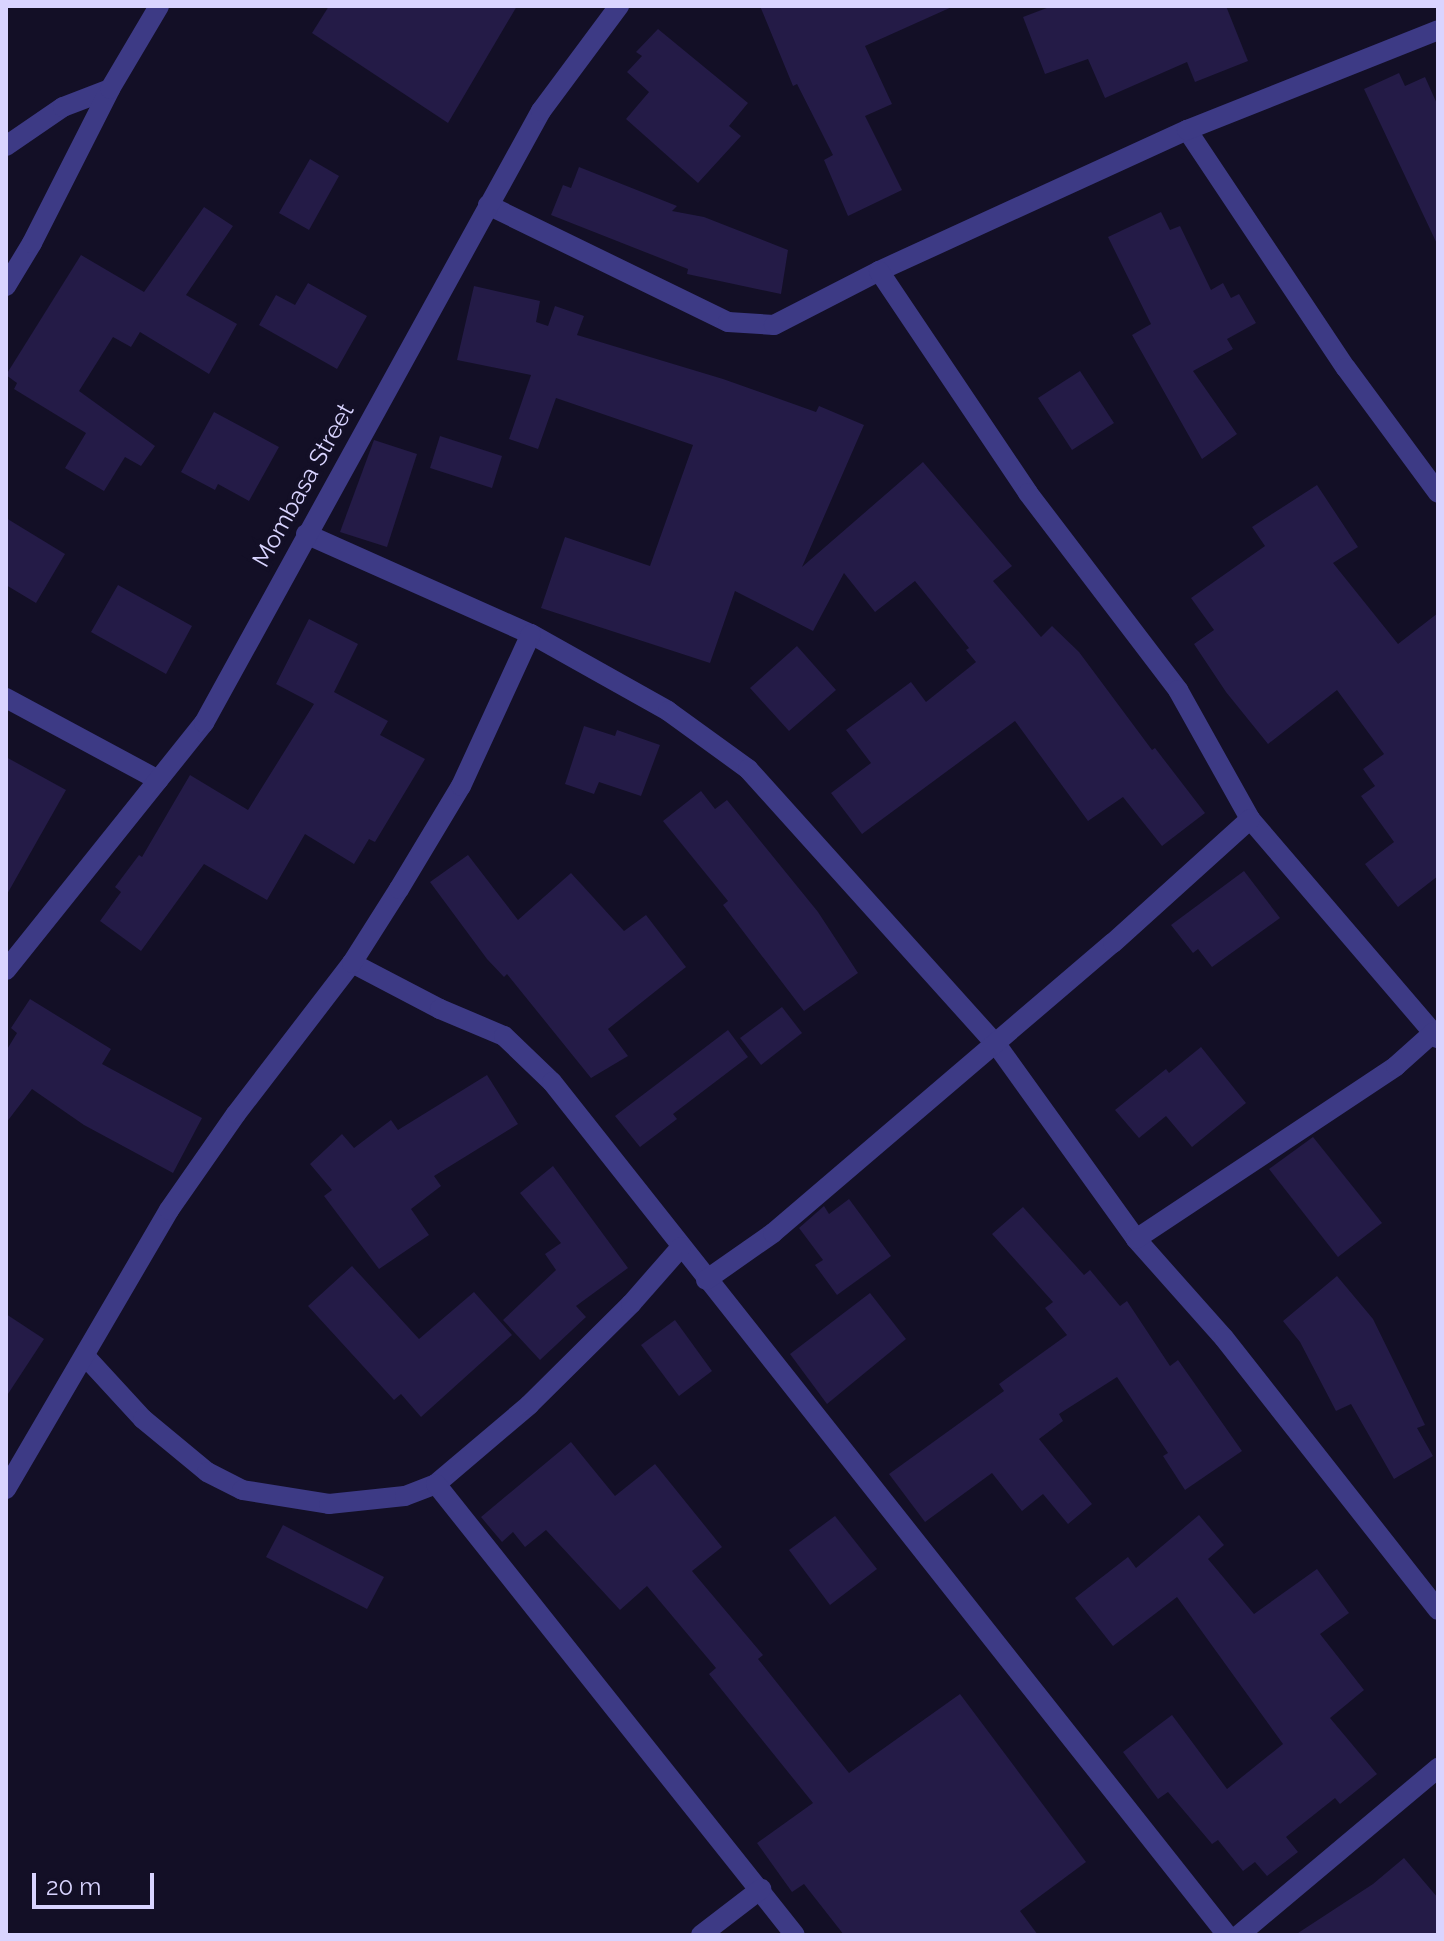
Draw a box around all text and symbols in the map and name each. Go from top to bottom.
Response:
street label: Mombasa Street [246,398,360,572]
scale bar [36,1857,158,1907]
text: 20 m [46,1872,101,1901]

